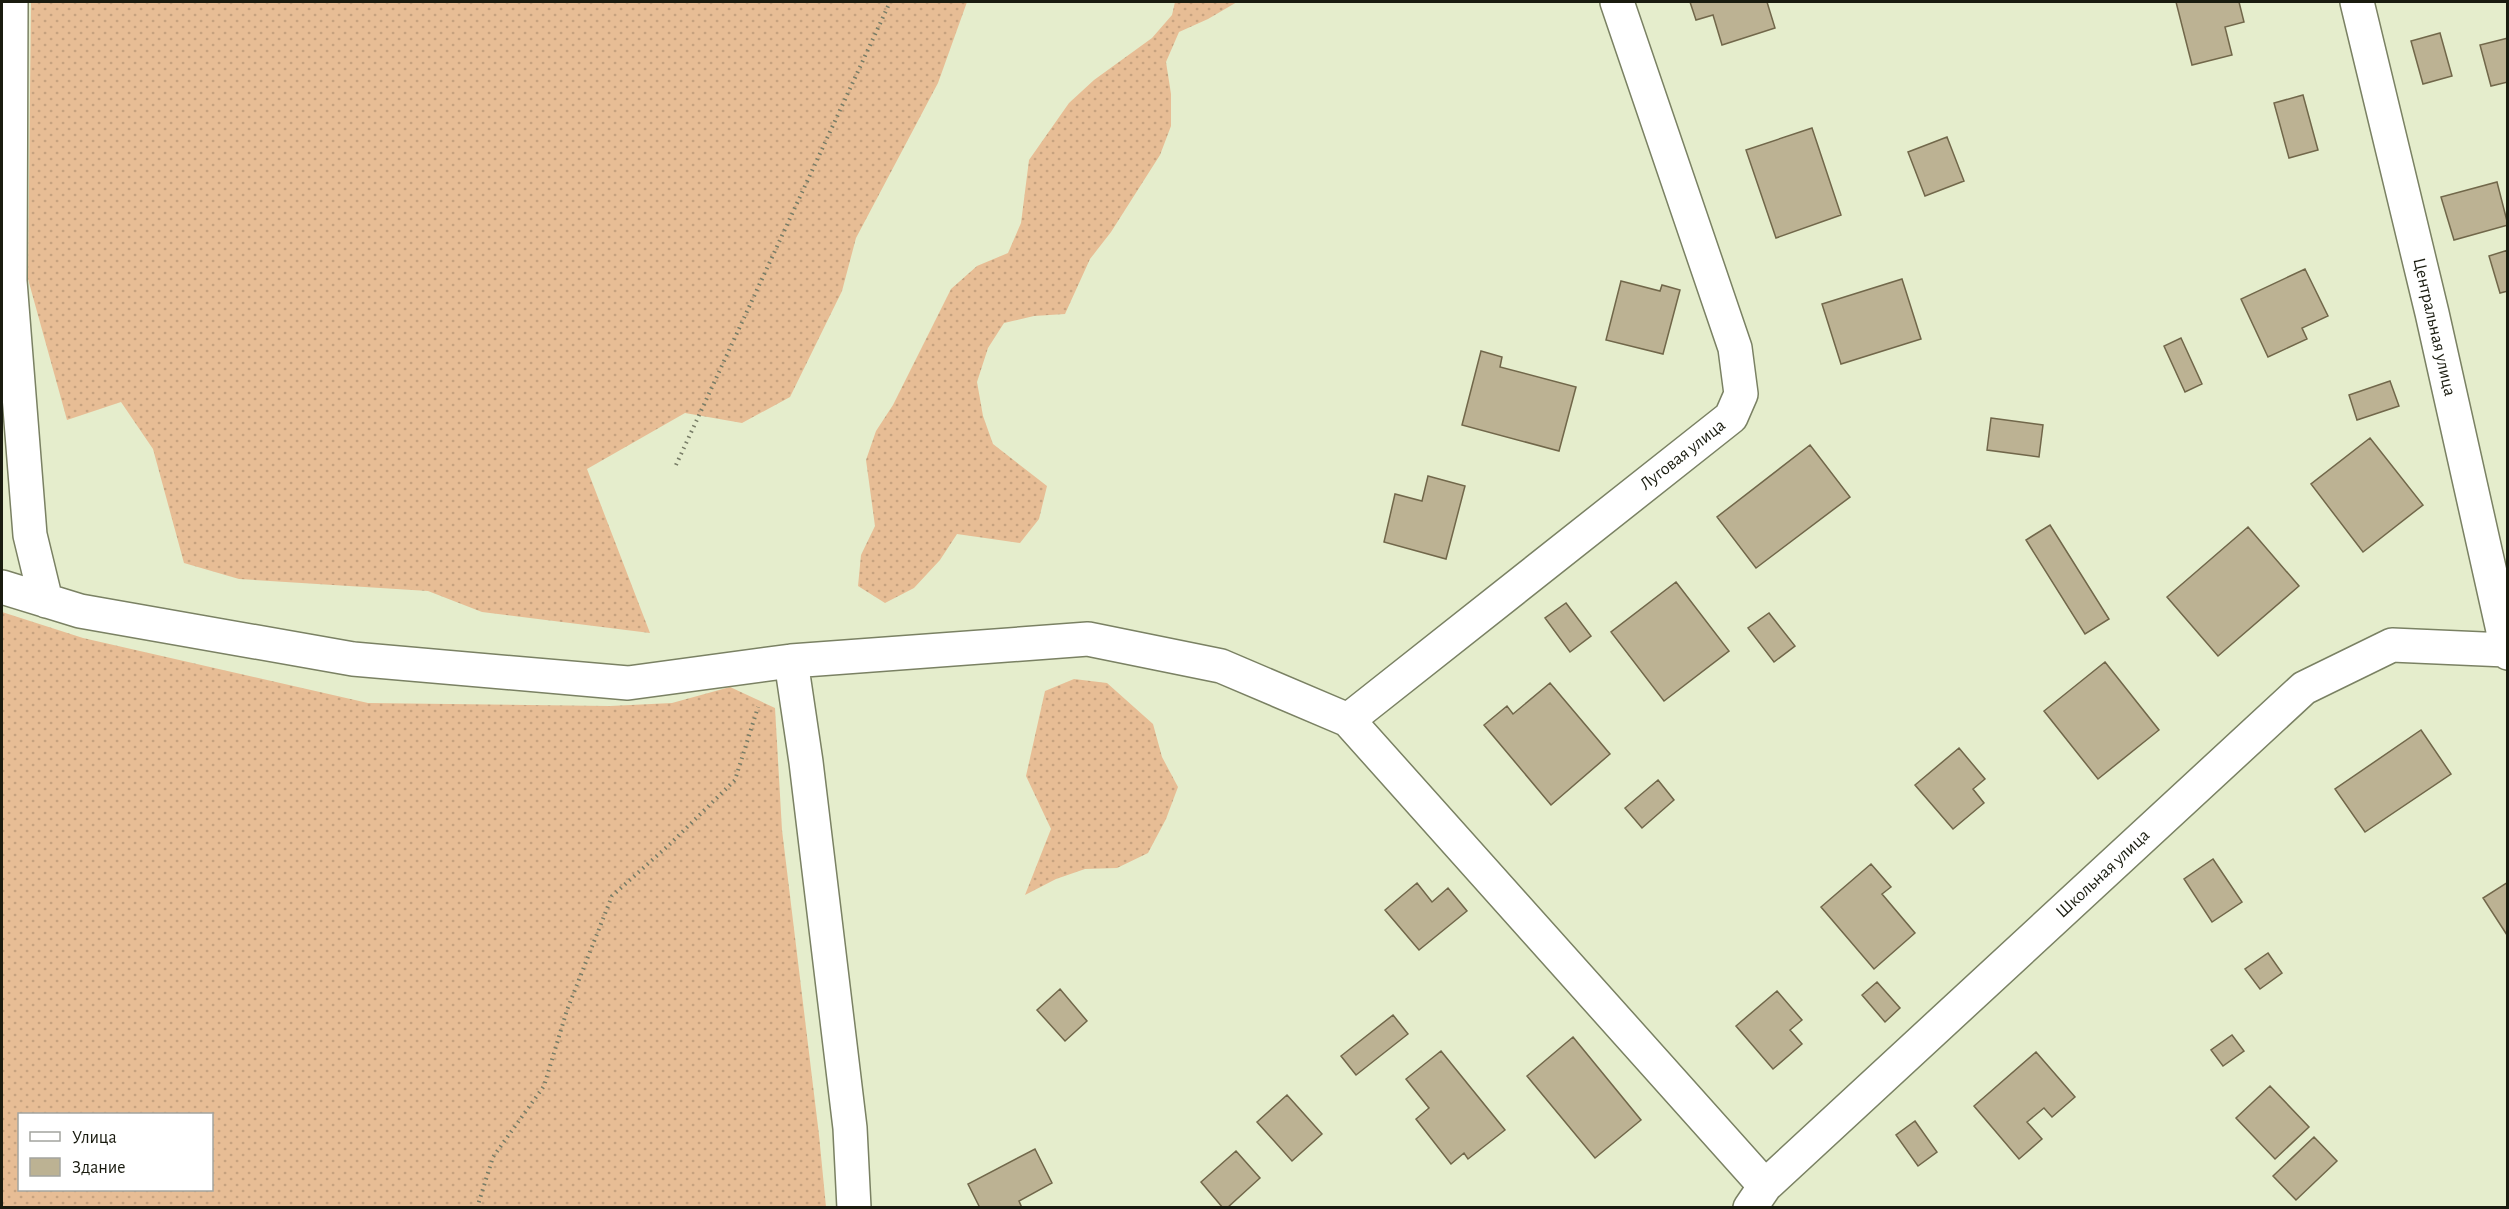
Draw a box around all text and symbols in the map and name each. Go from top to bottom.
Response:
street label: Центральная улица [2409,256,2459,398]
street label: Луговая улица [1637,416,1729,494]
street label: Школьная улица [2053,826,2153,922]
legend [18,1113,213,1191]
text: Улица [72,1129,117,1147]
text: Здание [72,1159,126,1177]

